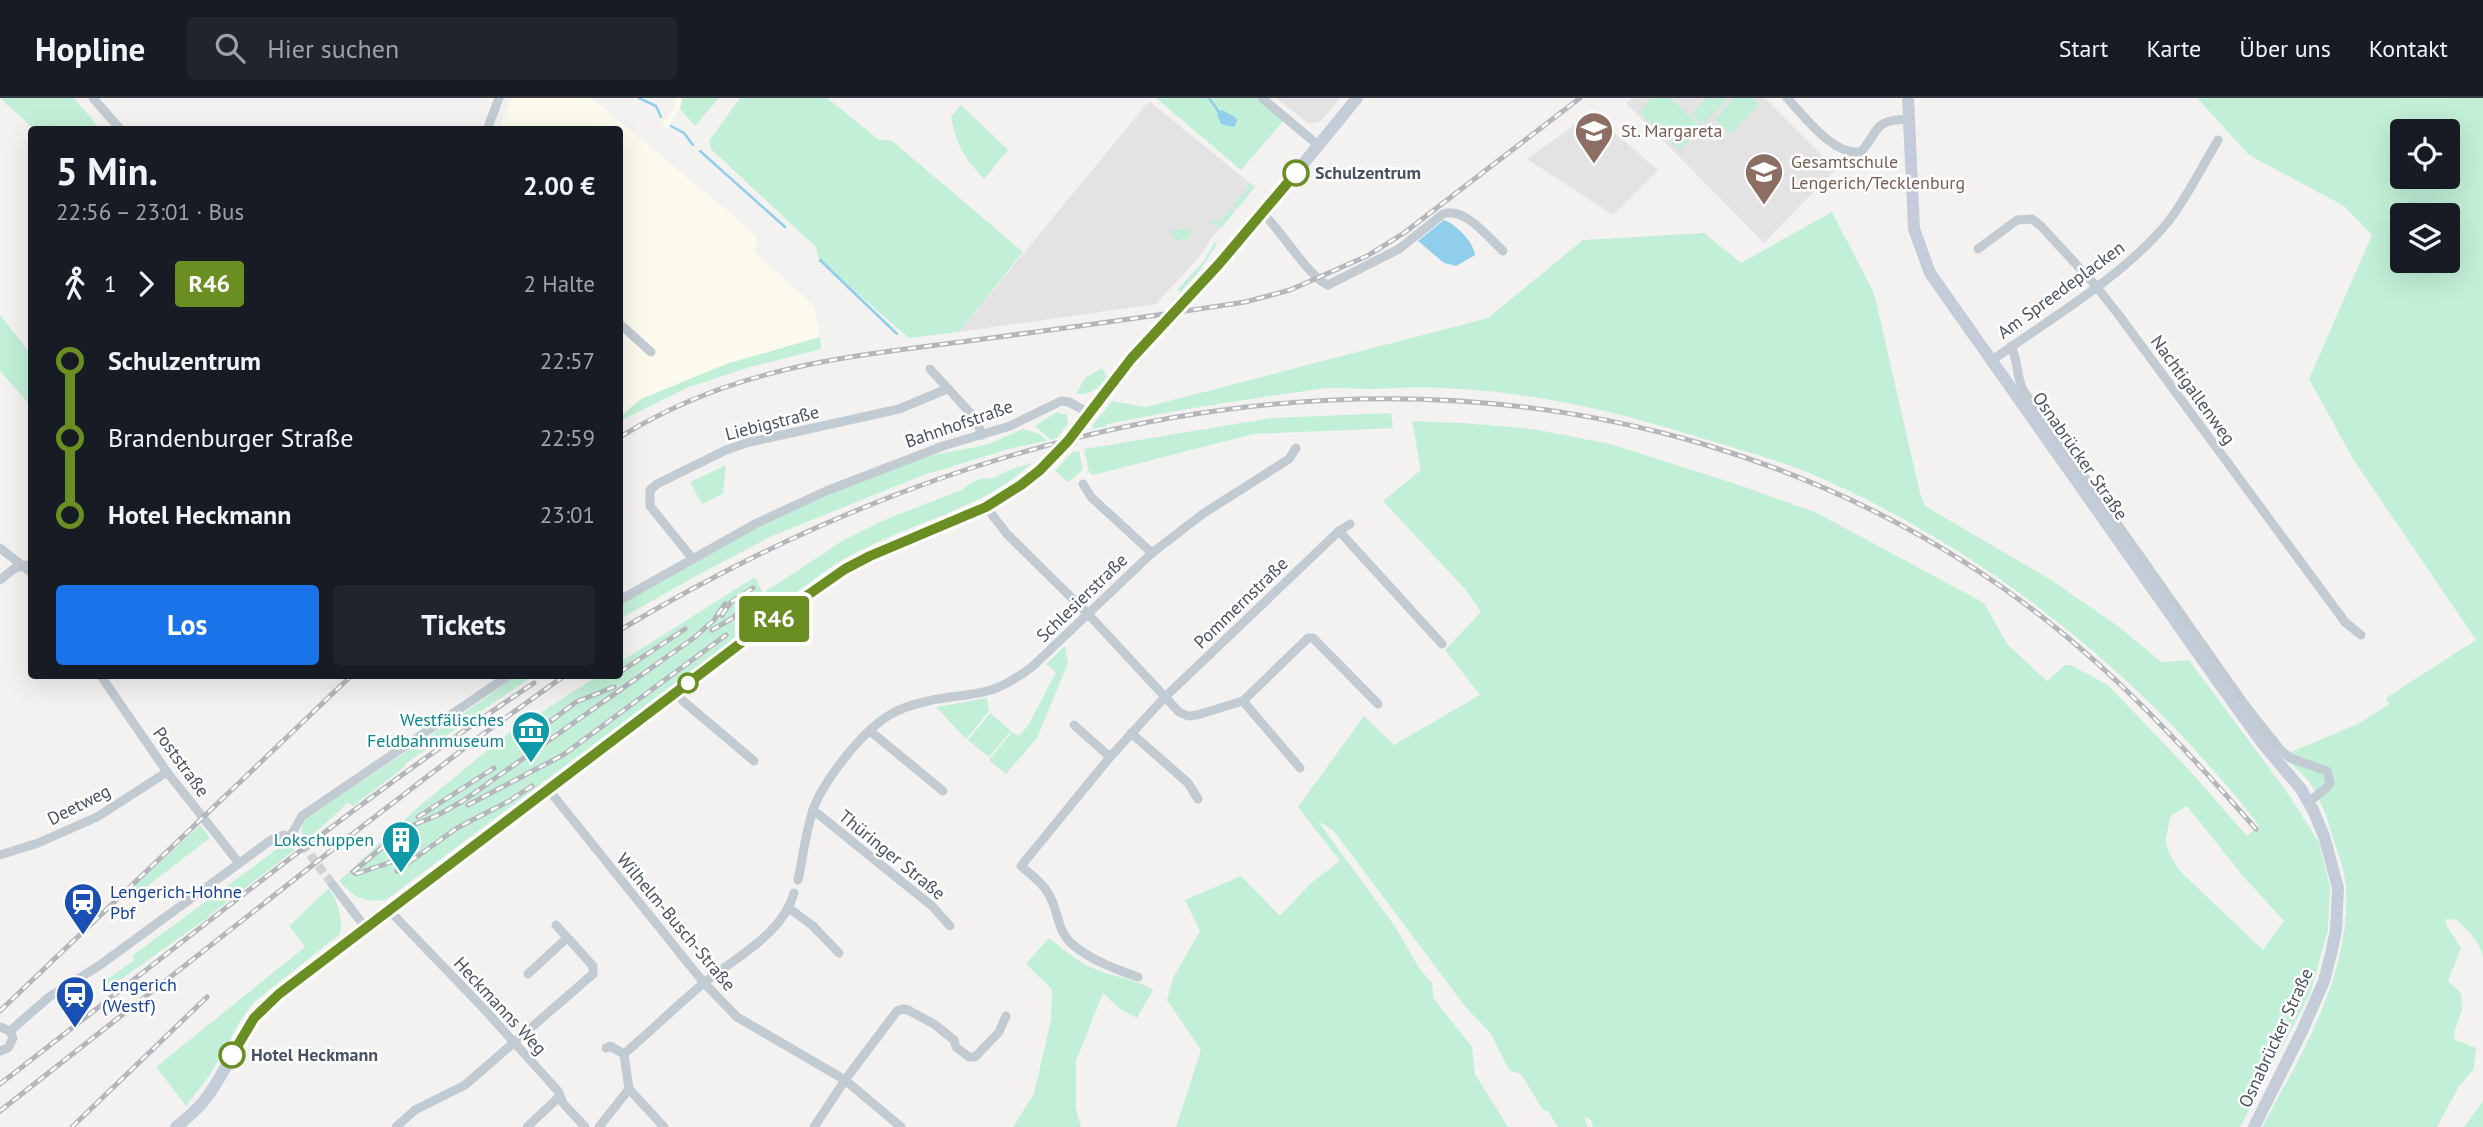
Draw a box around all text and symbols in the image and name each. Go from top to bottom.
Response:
search box [187,17,677,80]
text: Hopline [35,27,145,70]
icon: search [211,29,249,67]
text: Hier suchen [267,32,399,65]
text: Start [2059,33,2108,64]
text: Karte [2146,33,2201,64]
text: Über uns [2239,33,2331,64]
text: Kontakt [2369,33,2448,64]
school or university icon: St. Margareta [1573,110,1615,165]
place label: St. Margareta [1621,119,1722,142]
map controls [2390,119,2460,273]
button: locate [2390,119,2460,189]
text: 5 Min. [56,146,158,195]
place label: Gesamtschule Lengerich/Tecklenburg [1791,150,1965,194]
school or university icon: Gesamtschule Lengerich/Tecklenburg [1743,151,1785,206]
marker: Schulzentrum [1283,160,1309,186]
place label: Schulzentrum [1315,161,1421,184]
text: 2.00 € [523,169,595,202]
text: 22:56 – 23:01 · Bus [56,197,244,226]
button: layers [2390,203,2460,273]
street label: Am Spreedeplacken [1993,236,2129,343]
icon: walk [56,265,94,303]
icon: forward [127,265,165,303]
text: R46 [189,268,230,299]
text: 1 [104,269,117,298]
text: 2 Halte [524,269,595,298]
street label: Nachtigallenweg [2146,330,2241,449]
text: Schulzentrum [108,344,261,377]
text: 22:57 [540,346,595,375]
street label: Osnabrücker Straße [2028,387,2133,524]
street label: Bahnhofstraße [902,394,1016,453]
street label: Liebigstraße [723,400,821,445]
text: Brandenburger Straße [108,421,353,454]
text: 22:59 [540,423,595,452]
text: Hotel Heckmann [108,498,291,531]
text: 23:01 [540,500,595,529]
street label: Schlesierstraße [1031,548,1132,647]
street label: Pommernstraße [1189,552,1292,653]
button: Los [56,585,319,665]
button: Tickets [333,585,595,665]
line badge: R46 [734,596,814,642]
text: R46 [753,603,795,634]
unlabelled marker [678,673,698,693]
place label: Westfälisches Feldbahnmuseum [367,708,504,752]
museum icon: Westfälisches Feldbahnmuseum [510,709,552,764]
street label: Poststraße [148,722,215,801]
street label: Deetweg [43,779,114,830]
street label: Thüringer Straße [834,805,950,905]
building icon: Lokschuppen [380,819,422,874]
place label: Lokschuppen [274,828,374,851]
street label: Wilhelm-Busch-Straße [612,848,741,995]
place label: Lengerich-Hohne Pbf [110,880,242,924]
station icon: Lengerich-Hohne Pbf [62,881,104,936]
street label: Heckmanns Weg [449,952,552,1060]
street label: Osnabrücker Straße [2233,964,2318,1111]
place label: Lengerich (Westf) [102,973,177,1017]
station icon: Lengerich (Westf) [54,974,96,1029]
marker: Hotel Heckmann [219,1042,245,1068]
place label: Hotel Heckmann [251,1043,378,1066]

